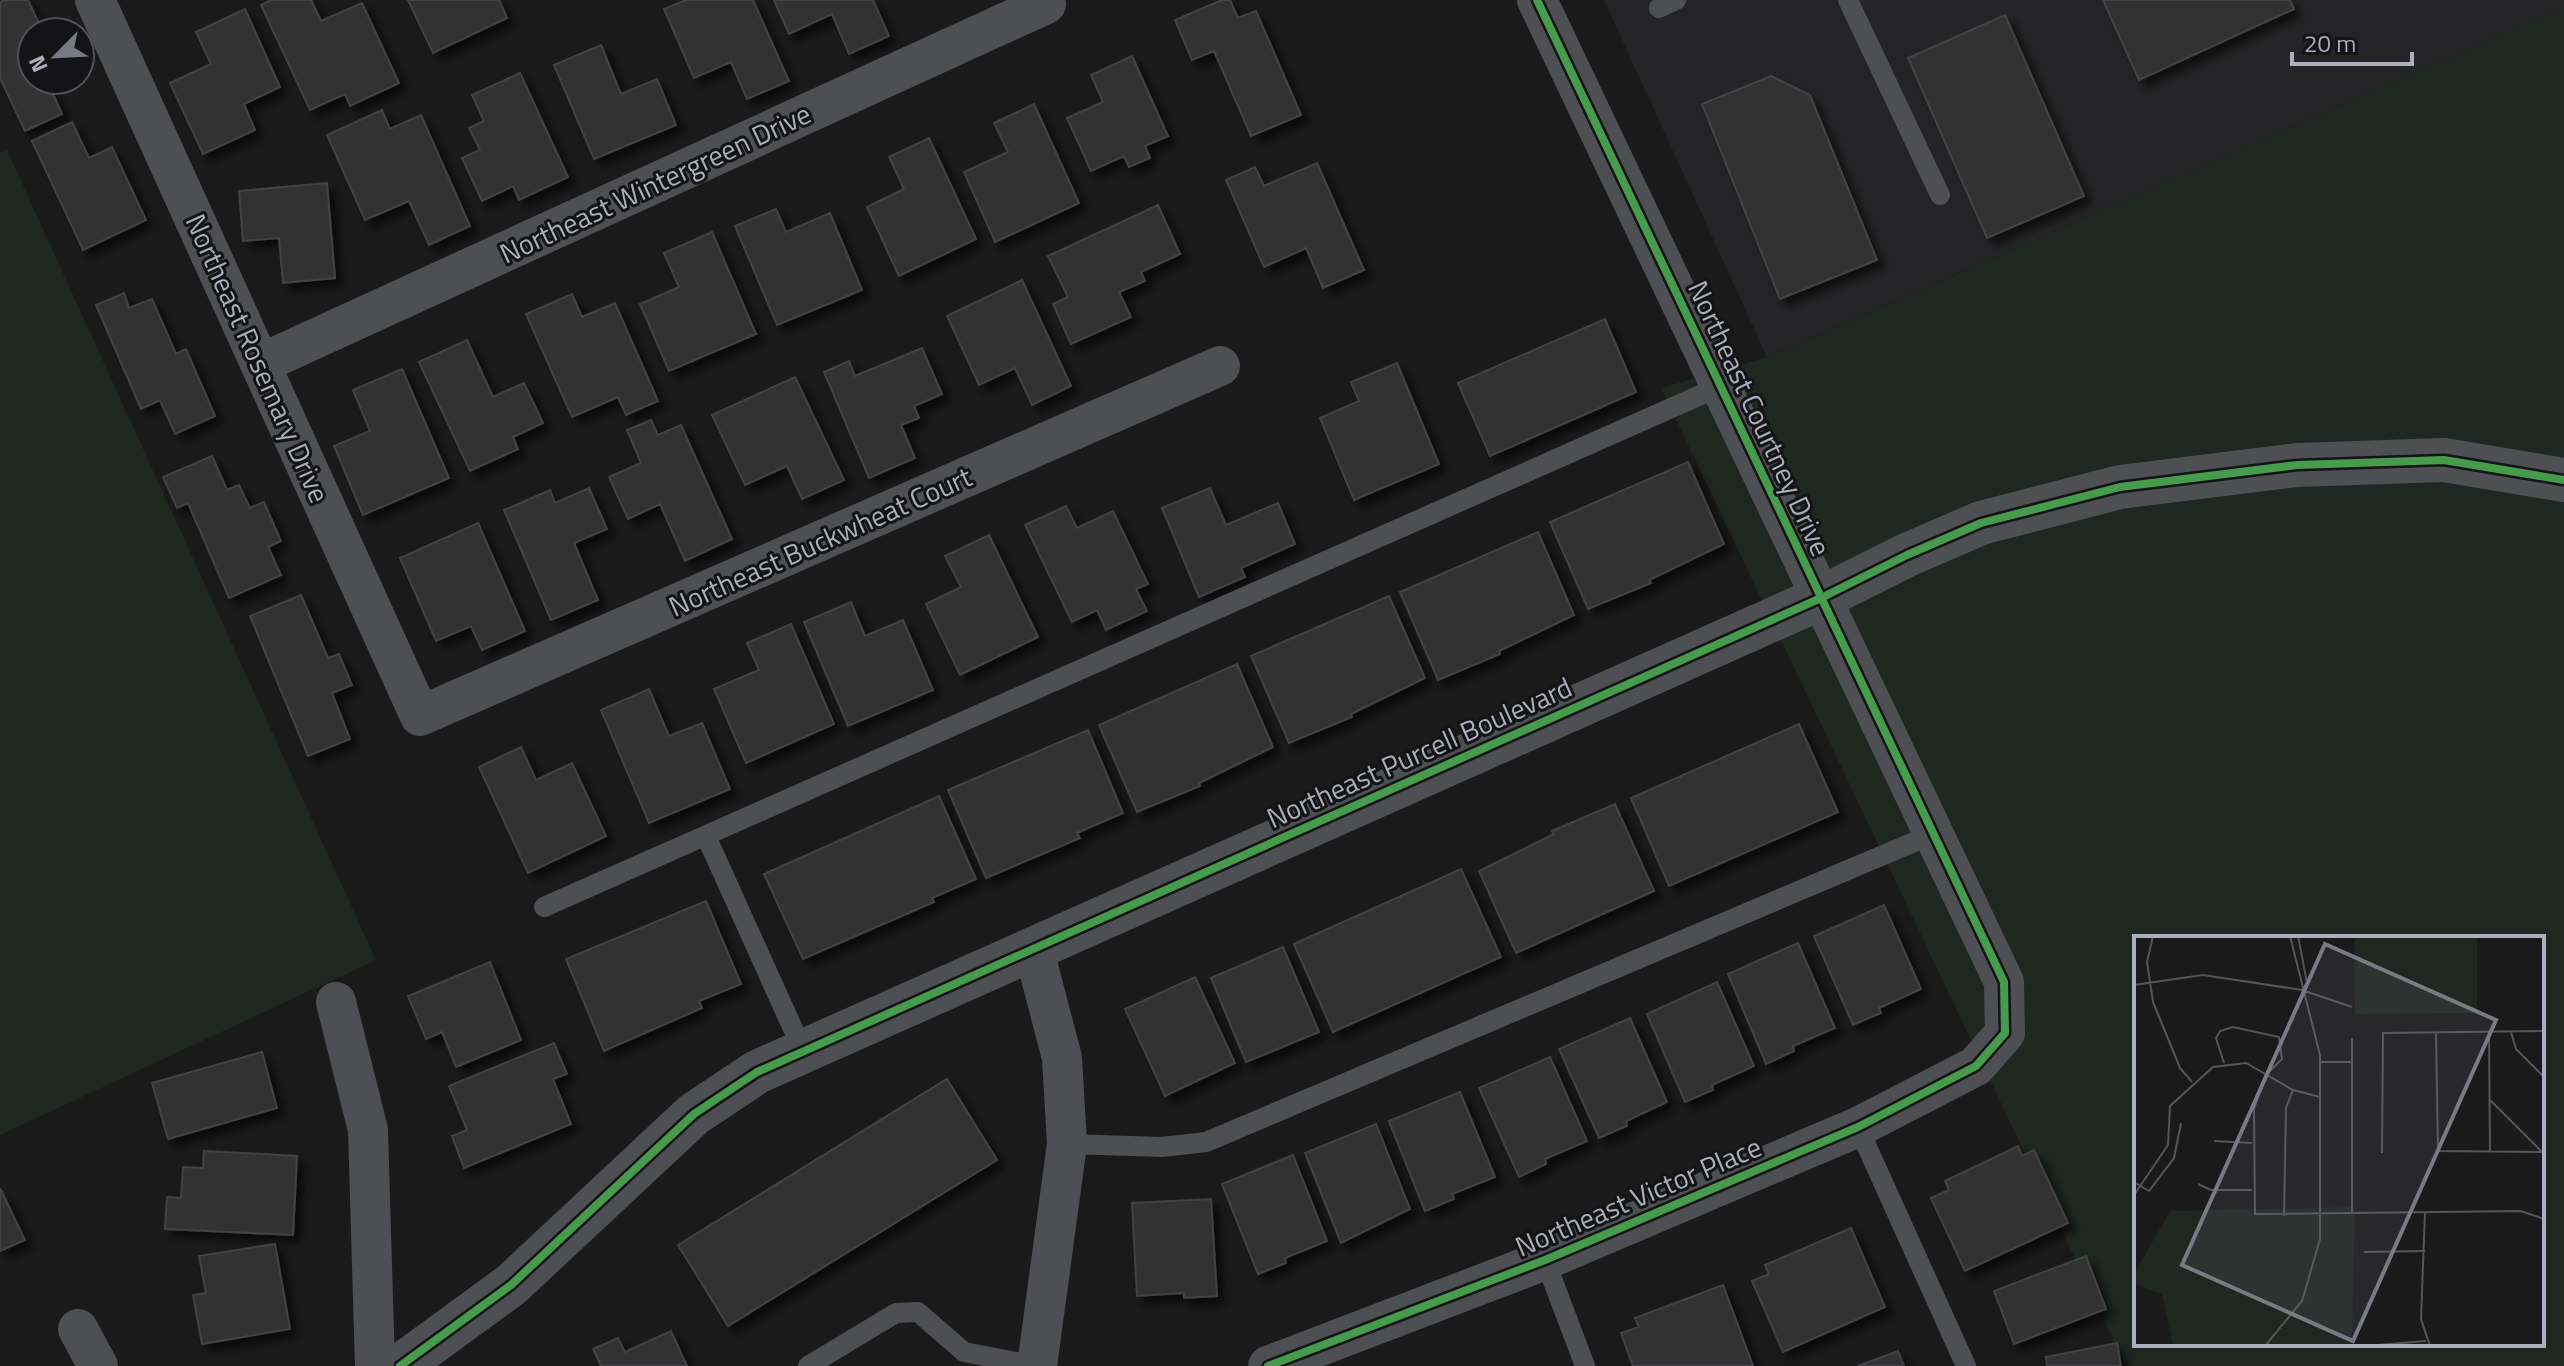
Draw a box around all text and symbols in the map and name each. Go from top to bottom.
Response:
north arrow [16,16,96,96]
scale bar [2292,16,2412,66]
text: 20 m [2304,25,2356,61]
text: N [19,50,56,78]
street label: Northeast Wintergreen Drive [492,92,818,274]
street label: Northeast Rosemary Drive [175,207,341,509]
street label: Northeast Courtney Drive [1677,273,1843,563]
street label: Northeast Buckwheat Court [662,455,979,627]
street label: Northeast Purcell Boulevard [1259,665,1579,839]
inset map [2134,936,2544,1346]
street label: Northeast Victor Place [1508,1125,1768,1267]

